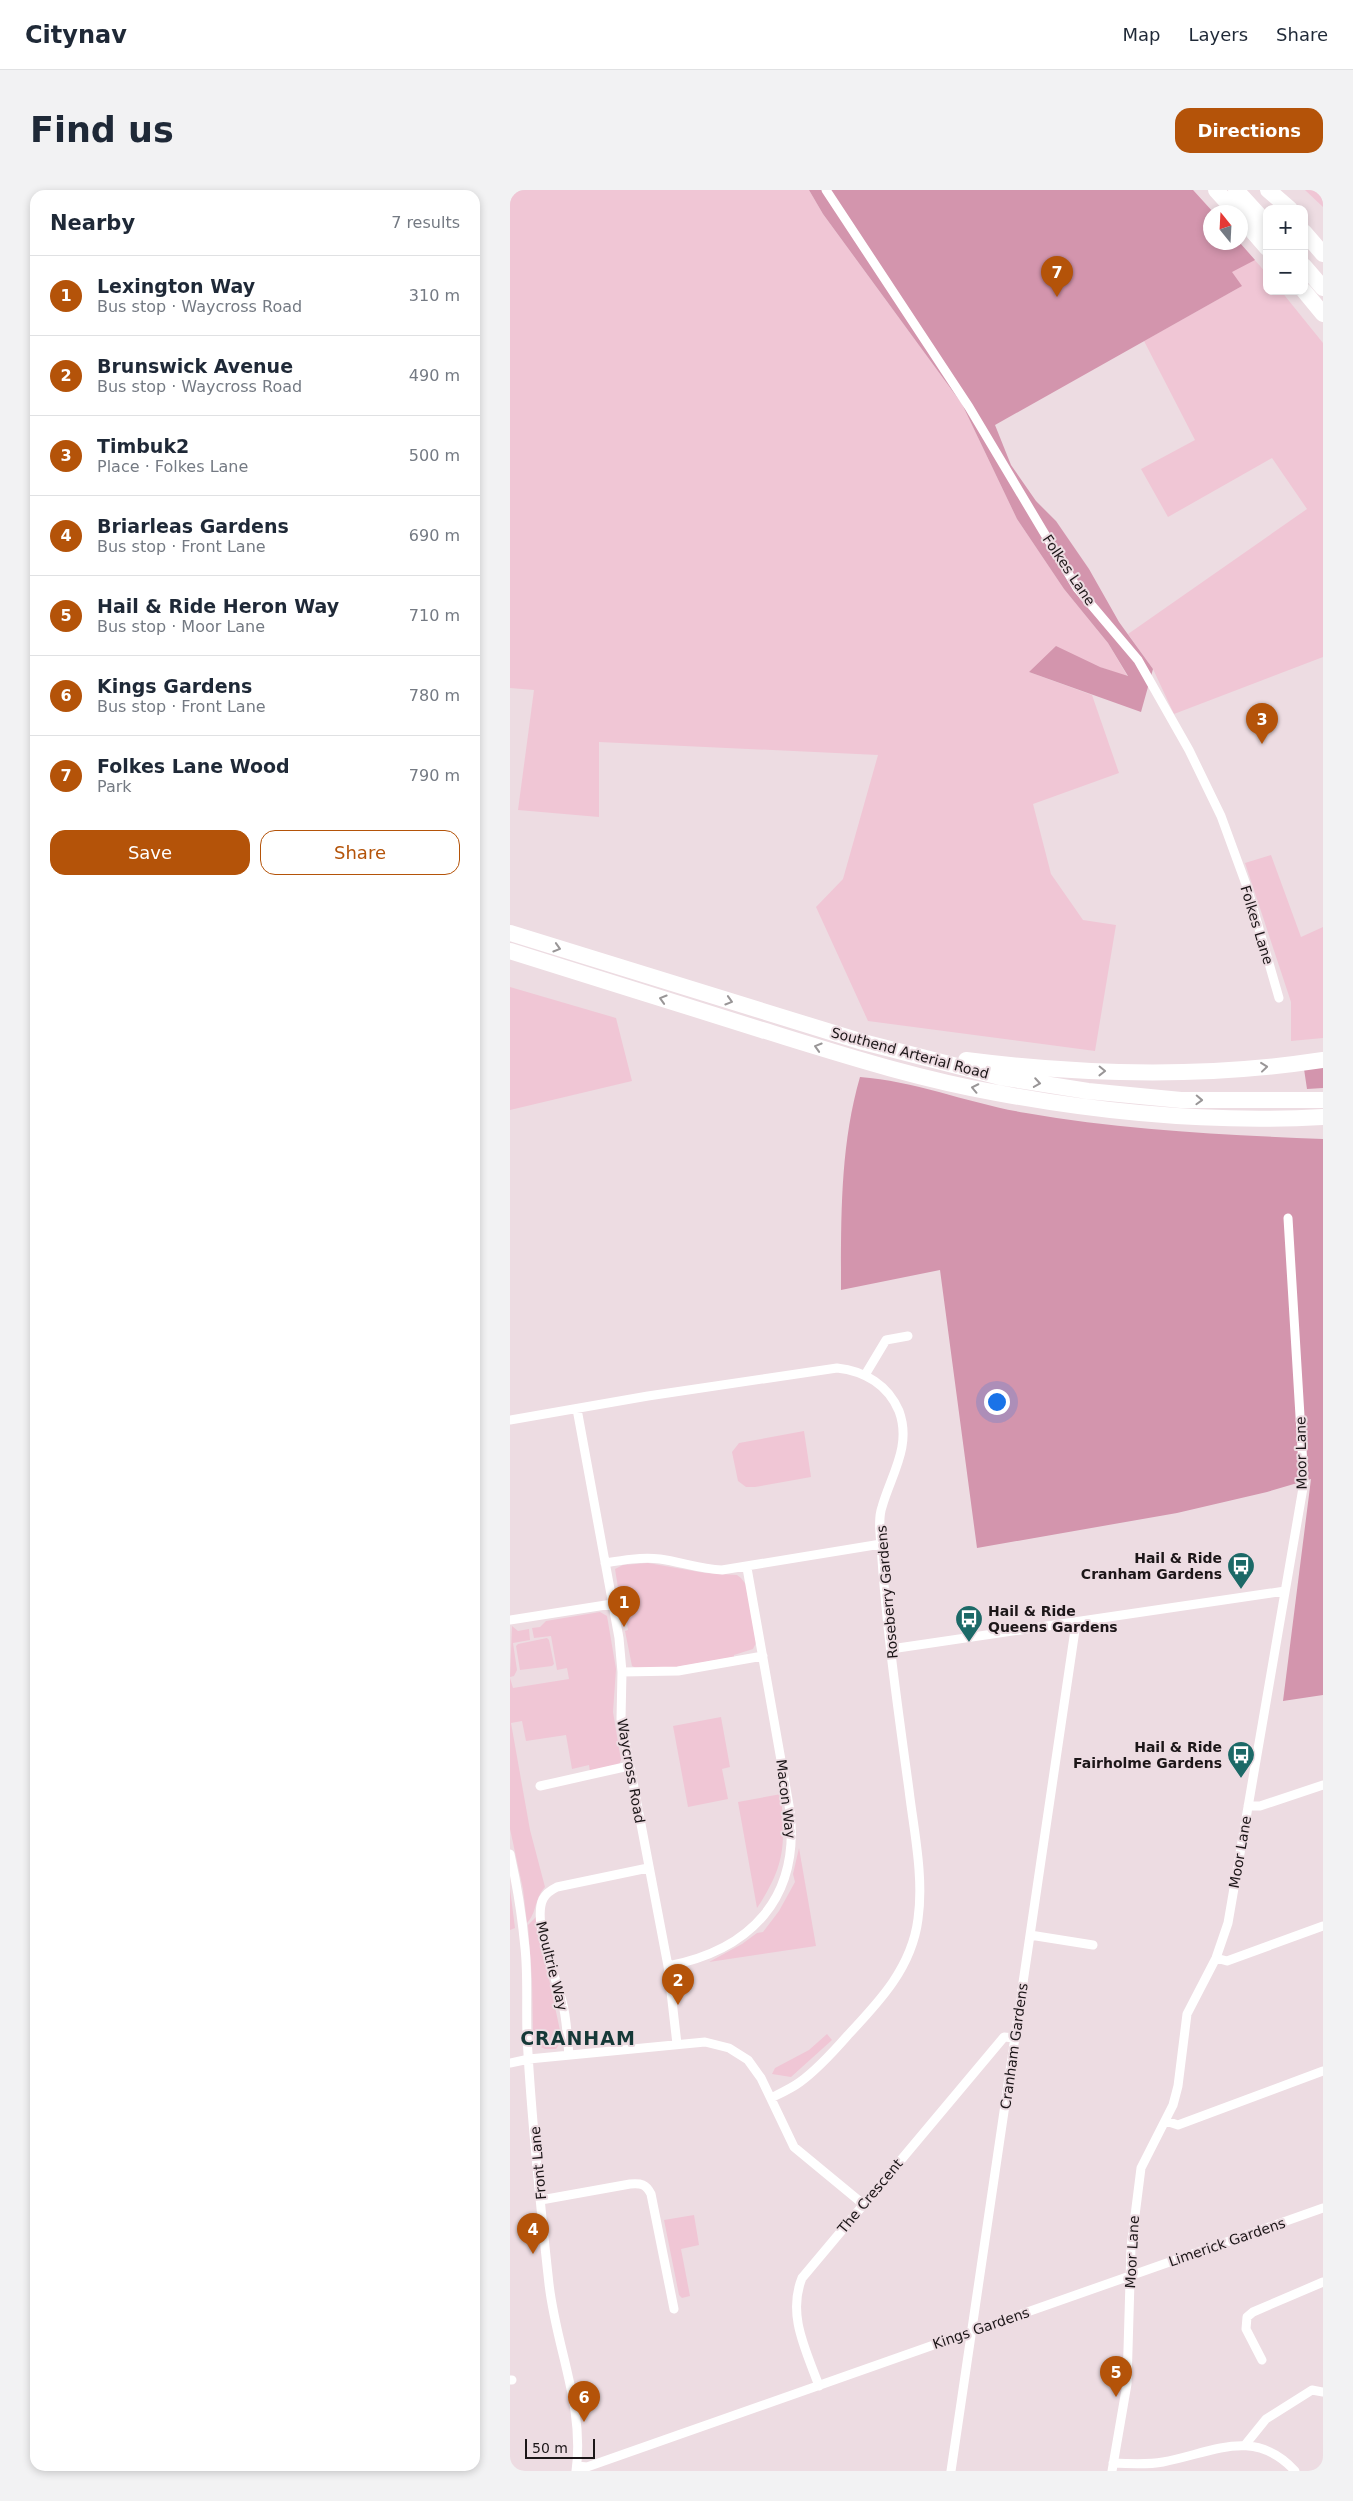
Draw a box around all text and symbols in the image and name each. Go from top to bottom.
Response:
text: Citynav [25,21,127,49]
text: Map [1122,24,1160,45]
text: Layers [1188,24,1248,45]
text: Share [1276,24,1328,45]
button: Directions [1175,108,1323,153]
text: Find us [30,110,174,150]
north arrow [1203,205,1248,250]
map controls [1263,205,1308,295]
button: + [1263,205,1308,250]
text: Nearby [50,211,135,235]
text: 7 results [391,213,460,232]
button: − [1263,250,1308,295]
pin: 7 [1041,256,1073,297]
text: Lexington Way [97,275,255,297]
text: 1 [60,286,72,305]
text: 310 m [409,286,460,305]
text: Bus stop · Waycross Road [97,297,302,316]
text: Brunswick Avenue [97,355,293,377]
text: 2 [60,366,72,385]
text: 490 m [409,366,460,385]
text: Bus stop · Waycross Road [97,377,302,396]
text: Timbuk2 [97,435,189,457]
text: 3 [60,446,72,465]
text: 500 m [409,446,460,465]
text: Place · Folkes Lane [97,457,248,476]
text: Briarleas Gardens [97,515,289,537]
text: 4 [60,526,72,545]
text: 690 m [409,526,460,545]
street label: Folkes Lane [1039,532,1099,608]
text: Bus stop · Front Lane [97,537,266,556]
text: Hail & Ride Heron Way [97,595,339,617]
text: 5 [60,606,72,625]
text: 710 m [409,606,460,625]
text: Bus stop · Moor Lane [97,617,265,636]
text: Kings Gardens [97,675,252,697]
text: 6 [60,686,72,705]
text: 780 m [409,686,460,705]
text: Bus stop · Front Lane [97,697,266,716]
pin: 3 [1246,703,1278,744]
text: Folkes Lane Wood [97,755,290,777]
text: 7 [60,766,72,785]
text: 790 m [409,766,460,785]
text: Park [97,777,132,796]
button: Save [50,830,250,875]
button: Share [260,830,460,875]
street label: Folkes Lane [1237,884,1277,966]
one-way arrow [552,942,560,952]
one-way arrow [659,994,668,1004]
one-way arrow [724,995,732,1005]
street label: Southend Arterial Road [829,1024,991,1082]
one-way arrow [814,1043,823,1053]
one-way arrow [1260,1062,1268,1073]
one-way arrow [1098,1066,1106,1077]
one-way arrow [1034,1077,1042,1088]
one-way arrow [971,1084,980,1094]
one-way arrow [1196,1095,1203,1105]
your location [984,1389,1010,1415]
street label: Moor Lane [1292,1416,1310,1490]
street label: Roseberry Gardens [873,1525,901,1659]
place label: Hail & Ride Cranham Gardens [1081,1550,1222,1582]
bus stop icon: Hail & Ride Cranham Gardens [1226,1551,1256,1590]
pin: 1 [608,1586,640,1627]
place label: Hail & Ride Queens Gardens [988,1603,1118,1635]
bus stop icon: Hail & Ride Queens Gardens [954,1604,984,1643]
street label: Waycross Road [614,1718,648,1824]
place label: Hail & Ride Fairholme Gardens [1073,1739,1222,1771]
bus stop icon: Hail & Ride Fairholme Gardens [1226,1740,1256,1779]
street label: Macon Way [773,1758,799,1840]
street label: Moor Lane [1226,1815,1254,1889]
street label: Moultrie Way [533,1920,571,2012]
pin: 2 [662,1964,694,2005]
street label: Cranham Gardens [997,1982,1031,2110]
district label: CRANHAM [520,2027,636,2049]
street label: Front Lane [527,2126,549,2200]
street label: The Crescent [834,2155,906,2237]
pin: 4 [517,2213,549,2254]
street label: Moor Lane [1122,2215,1142,2289]
street label: Limerick Gardens [1167,2215,1287,2269]
street label: Kings Gardens [931,2304,1031,2352]
pin: 5 [1100,2356,1132,2397]
pin: 6 [568,2381,600,2422]
scale bar [525,2436,595,2459]
text: 50 m [532,2440,568,2456]

